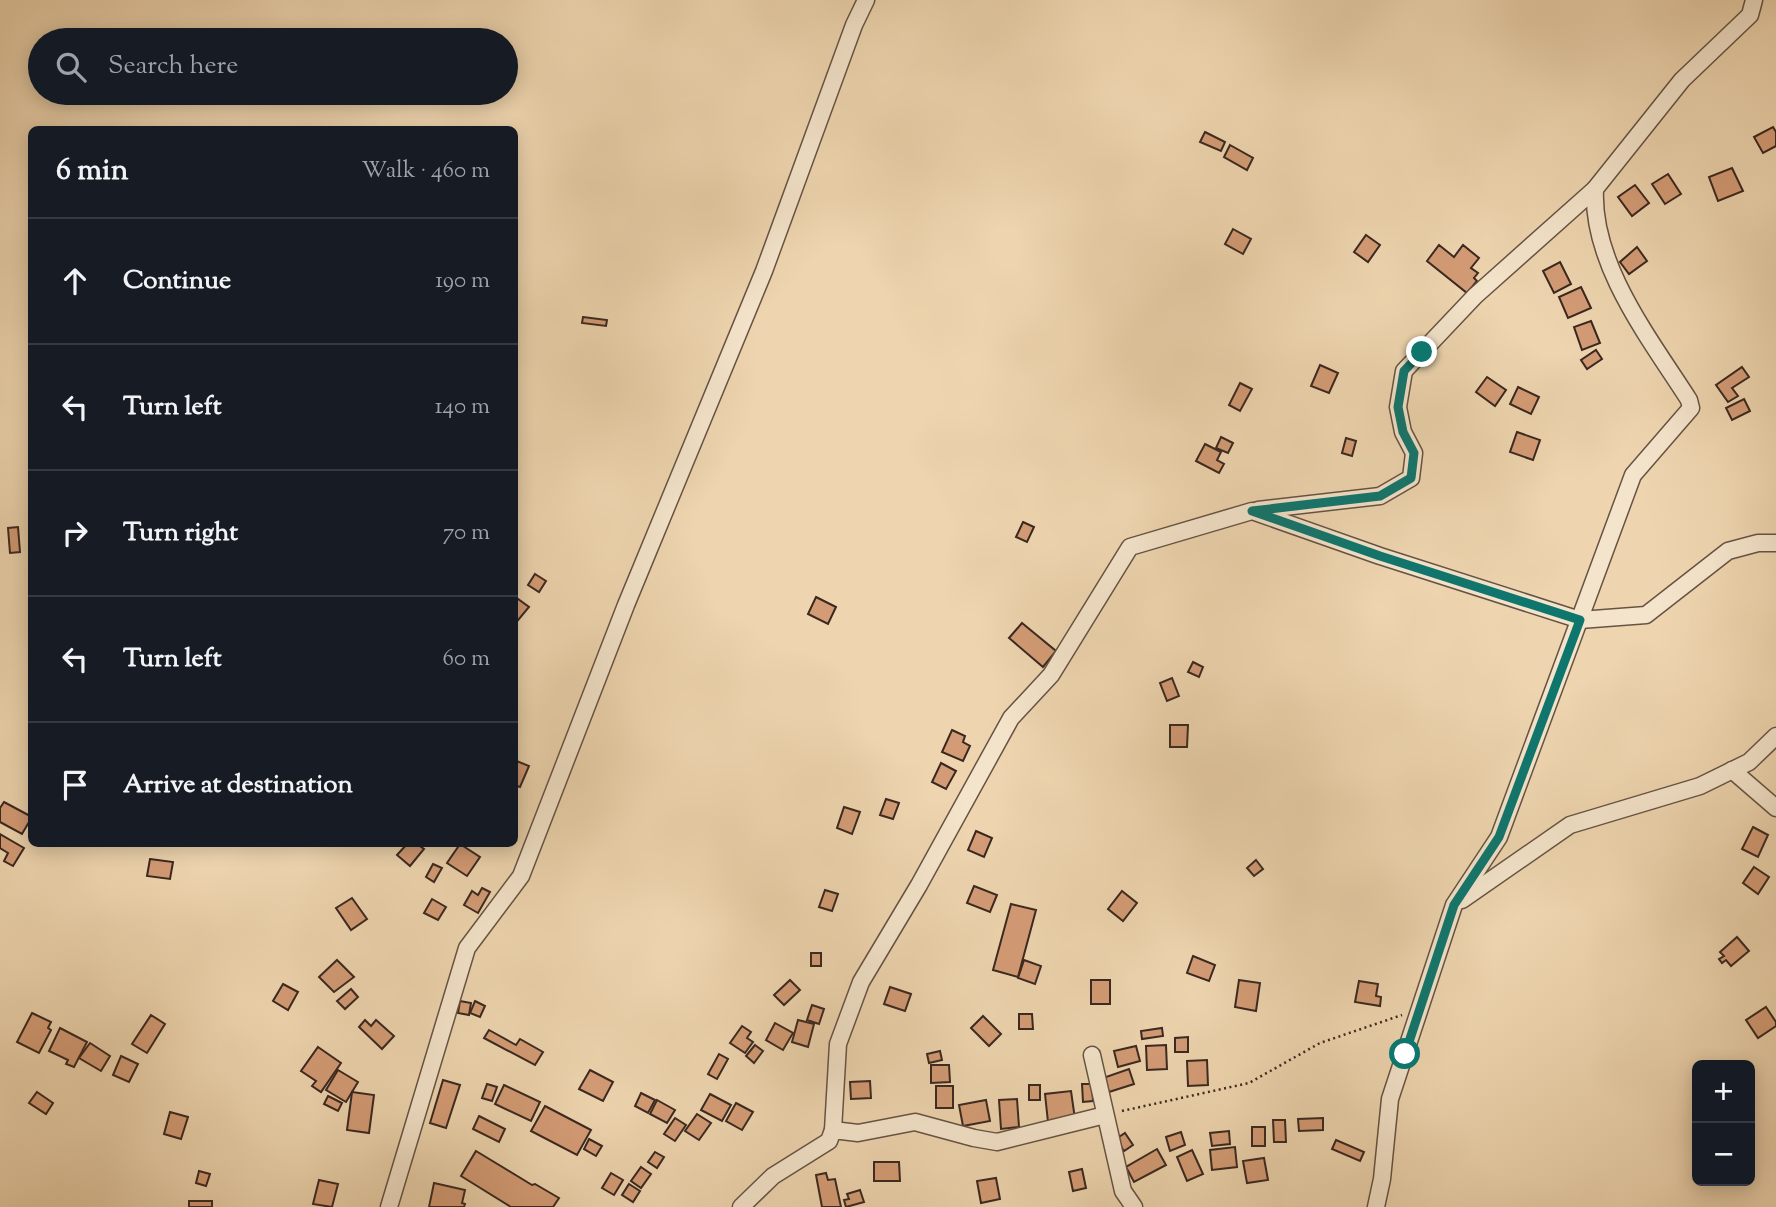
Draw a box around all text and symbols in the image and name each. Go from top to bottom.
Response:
search box [28,28,518,105]
icon: search [52,48,90,86]
text: Search here [108,48,238,85]
text: 6 min [56,150,128,193]
text: Walk · 460 m [362,155,490,188]
icon: ahead [56,262,94,300]
text: Continue [123,263,231,300]
text: 190 m [435,265,490,298]
route end [1406,336,1437,367]
icon: left [56,388,94,426]
text: Turn left [123,389,222,426]
text: 140 m [435,391,490,424]
icon: right [56,514,94,552]
text: Turn right [123,515,238,552]
text: 70 m [443,517,490,550]
icon: left [56,640,94,678]
text: Turn left [123,641,222,678]
text: 60 m [442,643,490,676]
icon: arrive [56,766,94,804]
text: Arrive at destination [123,767,353,804]
route start [1389,1038,1420,1069]
map controls [1692,1060,1755,1186]
button: + [1692,1060,1755,1123]
button: − [1692,1123,1755,1186]

